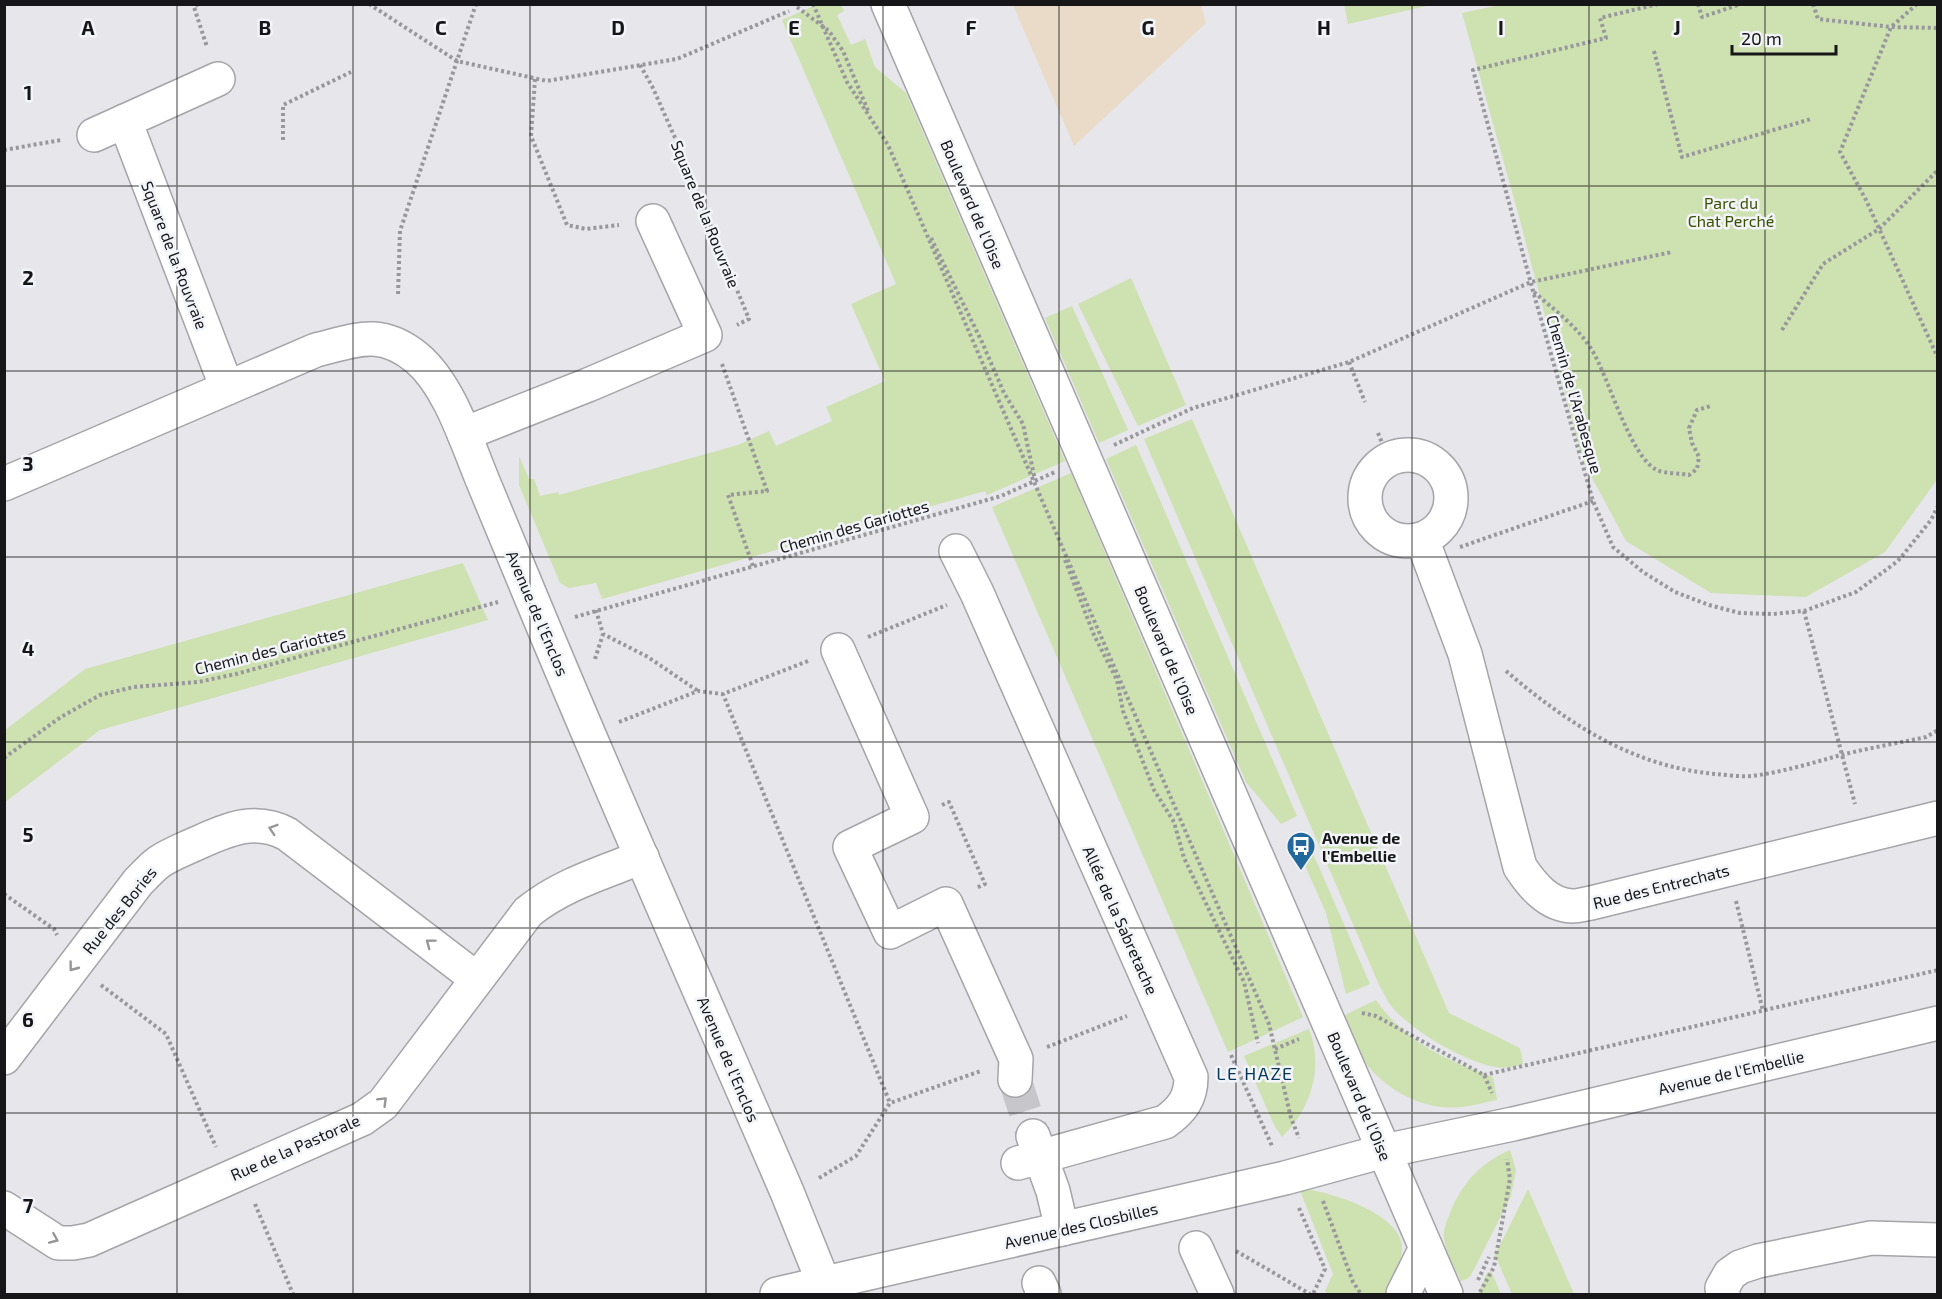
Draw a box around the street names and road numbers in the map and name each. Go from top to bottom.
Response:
street label: Boulevard de l'Oise [937,137,1009,271]
street label: Square de la Rouvraie [668,138,744,290]
street label: Square de la Rouvraie [138,178,212,332]
street label: Chemin de l'Arabesque [1543,312,1607,476]
street label: Chemin des Gariottes [777,496,931,556]
street label: Avenue de l'Enclos [503,547,573,679]
street label: Boulevard de l'Oise [1131,583,1203,717]
street label: Chemin des Gariottes [193,622,347,678]
street label: Allée de la Sabretache [1080,843,1162,997]
street label: Rue des Entrechats [1591,860,1731,912]
street label: Rue des Bories [78,863,160,957]
street label: Avenue de l'Enclos [694,993,764,1125]
street label: Boulevard de l'Oise [1324,1029,1396,1163]
street label: Avenue de l'Embellie [1656,1046,1806,1098]
street label: Rue de la Pastorale [227,1110,363,1184]
street label: Avenue des Closbilles [1002,1198,1160,1252]

